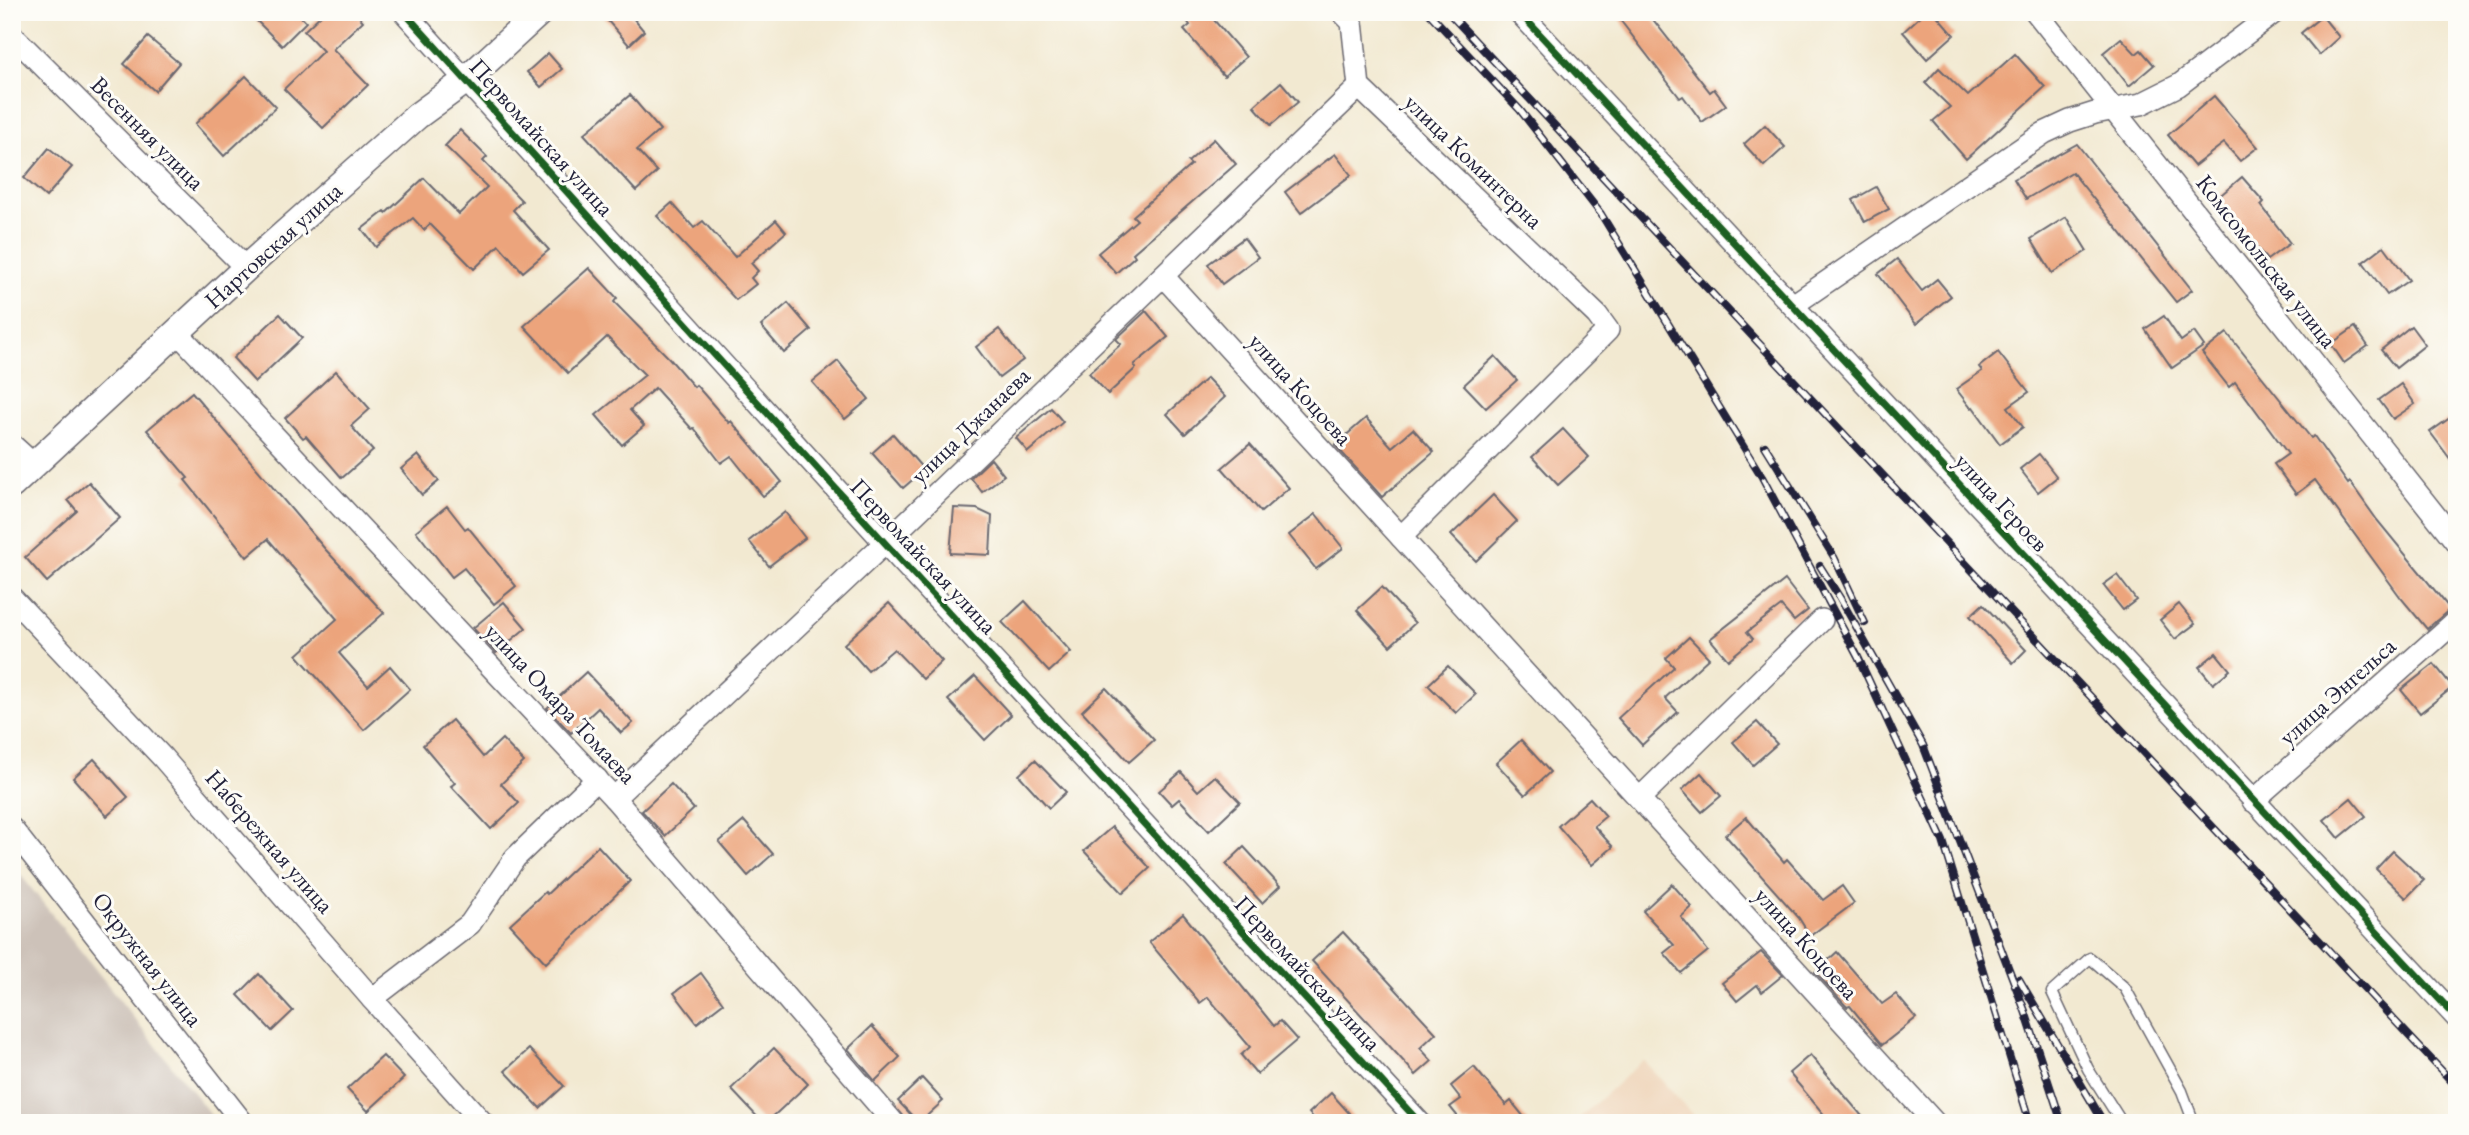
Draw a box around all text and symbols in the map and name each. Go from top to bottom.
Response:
street label: Первомайская улица [463,51,622,223]
street label: Весенняя улица [84,69,212,197]
street label: улица Коминтерна [1398,87,1550,236]
street label: Комсомольская улица [2189,168,2345,354]
street label: Нартовская улица [198,175,349,315]
street label: улица Коцоева [1242,326,1360,452]
street label: улица Джанаева [903,360,1037,490]
street label: улица Героев [1948,446,2056,558]
street label: Первомайская улица [844,471,1005,641]
street label: улица Омара Томаева [478,616,644,790]
street label: улица Энгельса [2272,630,2402,752]
street label: Набережная улица [199,762,341,920]
street label: улица Коцоева [1748,880,1866,1006]
street label: Окружная улица [86,885,211,1033]
street label: Первомайская улица [1228,888,1389,1058]

